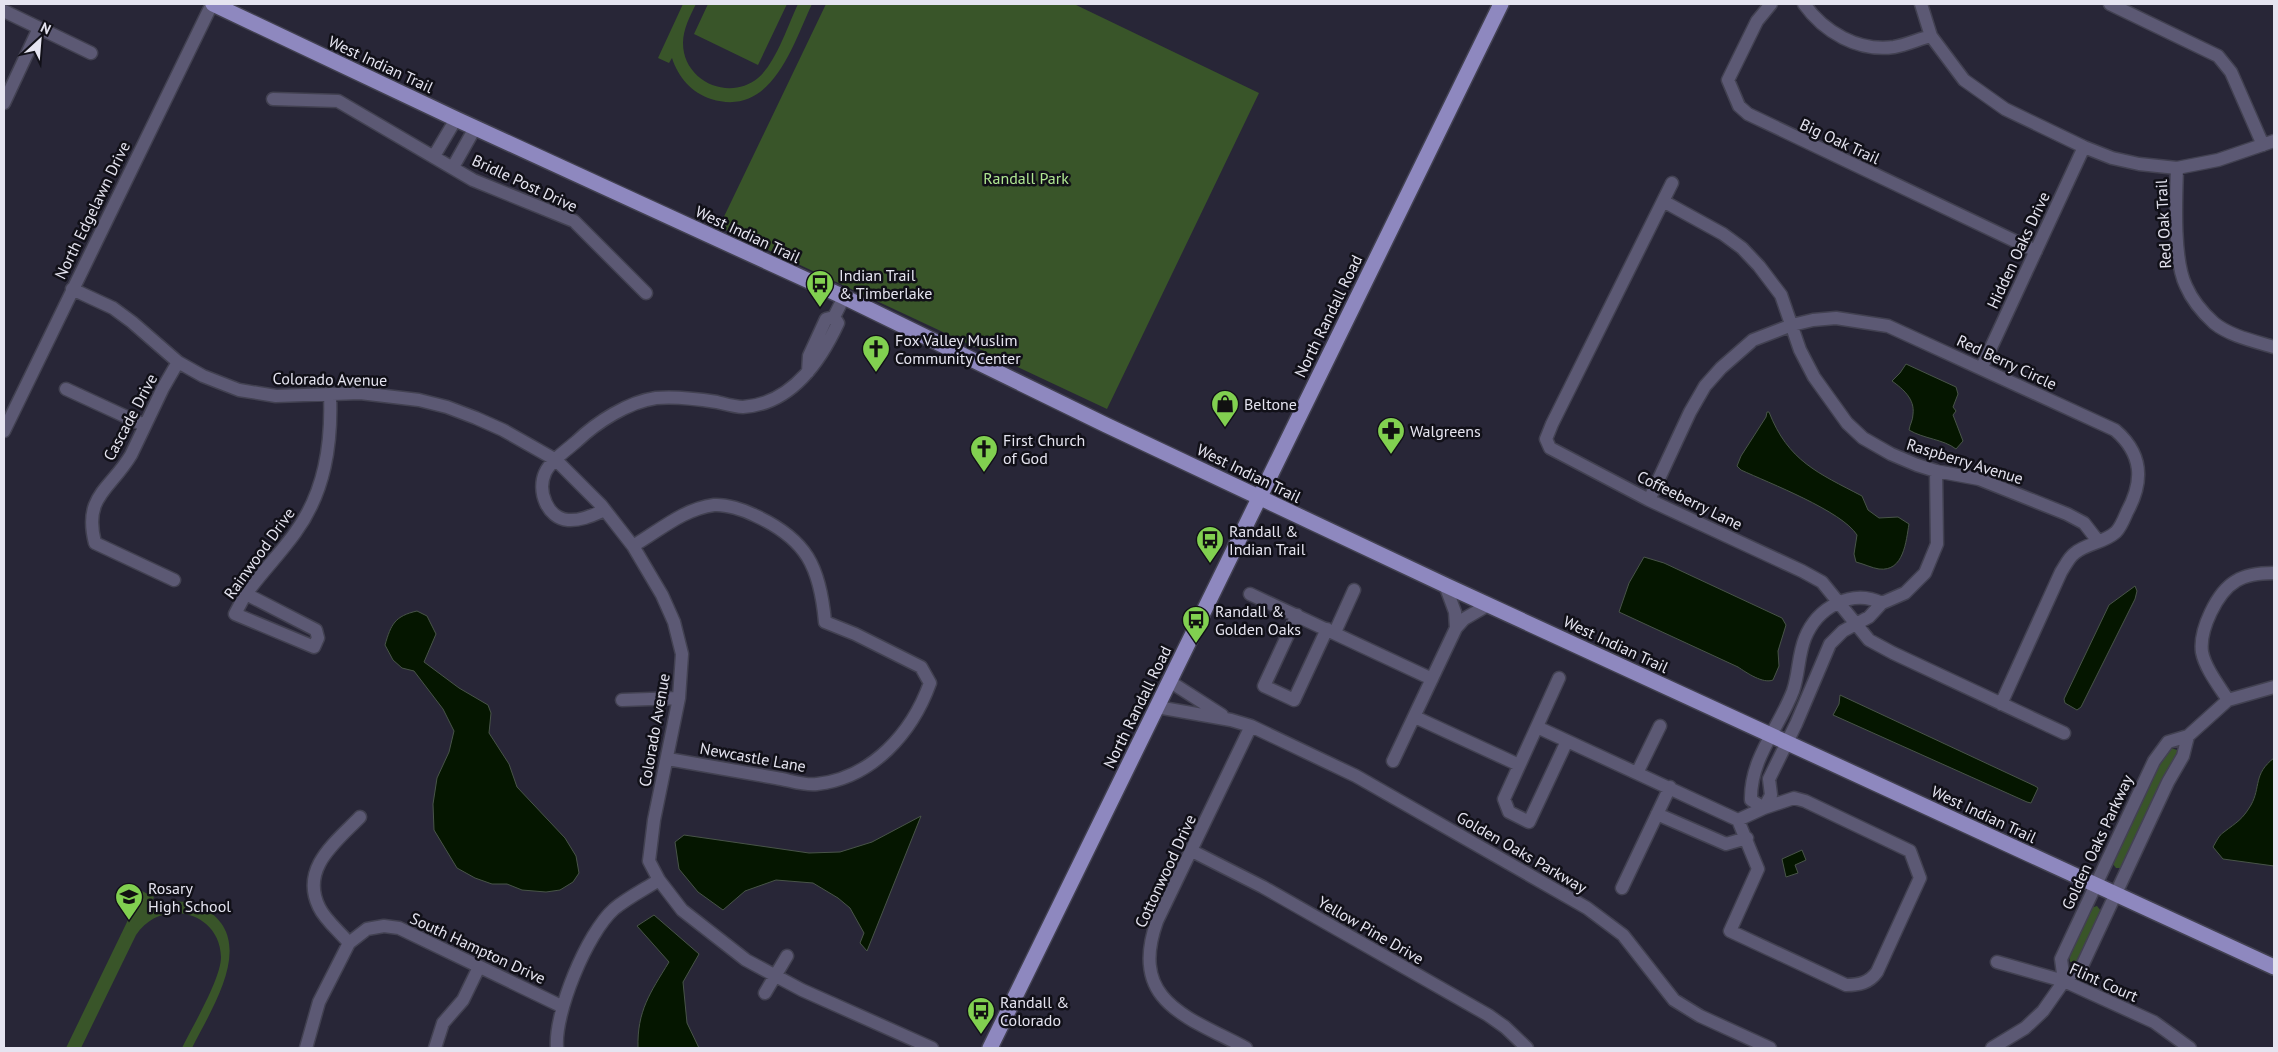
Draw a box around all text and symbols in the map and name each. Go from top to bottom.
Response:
north arrow [15,15,65,65]
text: N [38,18,54,38]
street label: West Indian Trail [325,31,437,97]
street label: Big Oak Trail [1797,114,1883,168]
street label: North Edgelawn Drive [50,138,134,282]
street label: Bridle Post Drive [469,150,581,216]
park label: Randall Park [983,168,1069,188]
street label: Red Oak Trail [2151,179,2175,269]
street label: Hidden Oaks Drive [1982,188,2054,312]
street label: West Indian Trail [692,201,804,267]
street label: North Randall Road [1290,251,1366,381]
place label: Indian Trail & Timberlake [839,265,932,303]
bus stop icon: Indian Trail & Timberlake [805,269,835,308]
place label: Fox Valley Muslim Community Center [895,330,1021,368]
street label: Red Berry Circle [1954,330,2060,394]
church icon: Fox Valley Muslim Community Center [861,334,891,373]
street label: Colorado Avenue [272,368,388,390]
street label: Cascade Drive [99,370,161,464]
shop icon: Beltone [1210,389,1240,428]
place label: Beltone [1244,394,1297,414]
pharmacy icon: Walgreens [1376,416,1406,455]
place label: Walgreens [1410,421,1481,441]
place label: First Church of God [1003,430,1085,468]
church icon: First Church of God [969,434,999,473]
street label: Raspberry Avenue [1904,434,2026,488]
street label: West Indian Trail [1194,439,1305,507]
street label: Coffeeberry Lane [1634,466,1746,534]
street label: Rainwood Drive [219,504,299,602]
place label: Randall & Indian Trail [1229,521,1306,559]
bus stop icon: Randall & Indian Trail [1195,525,1225,564]
place label: Randall & Golden Oaks [1215,601,1301,639]
bus stop icon: Randall & Golden Oaks [1181,605,1211,644]
street label: West Indian Trail [1560,611,1672,677]
street label: North Randall Road [1099,642,1175,772]
street label: Colorado Avenue [634,672,674,788]
street label: Newcastle Lane [698,738,808,776]
street label: Golden Oaks Parkway [2057,771,2137,913]
street label: West Indian Trail [1928,781,2040,847]
street label: Golden Oaks Parkway [1453,807,1591,898]
street label: Cottonwood Drive [1130,811,1200,931]
place label: Rosary High School [148,878,231,916]
school or university icon: Rosary High School [114,882,144,921]
street label: Yellow Pine Drive [1314,892,1428,968]
street label: South Hampton Drive [407,908,549,988]
street label: Flint Court [2067,958,2142,1006]
place label: Randall & Colorado [1000,992,1069,1030]
bus stop icon: Randall & Colorado [966,996,996,1035]

